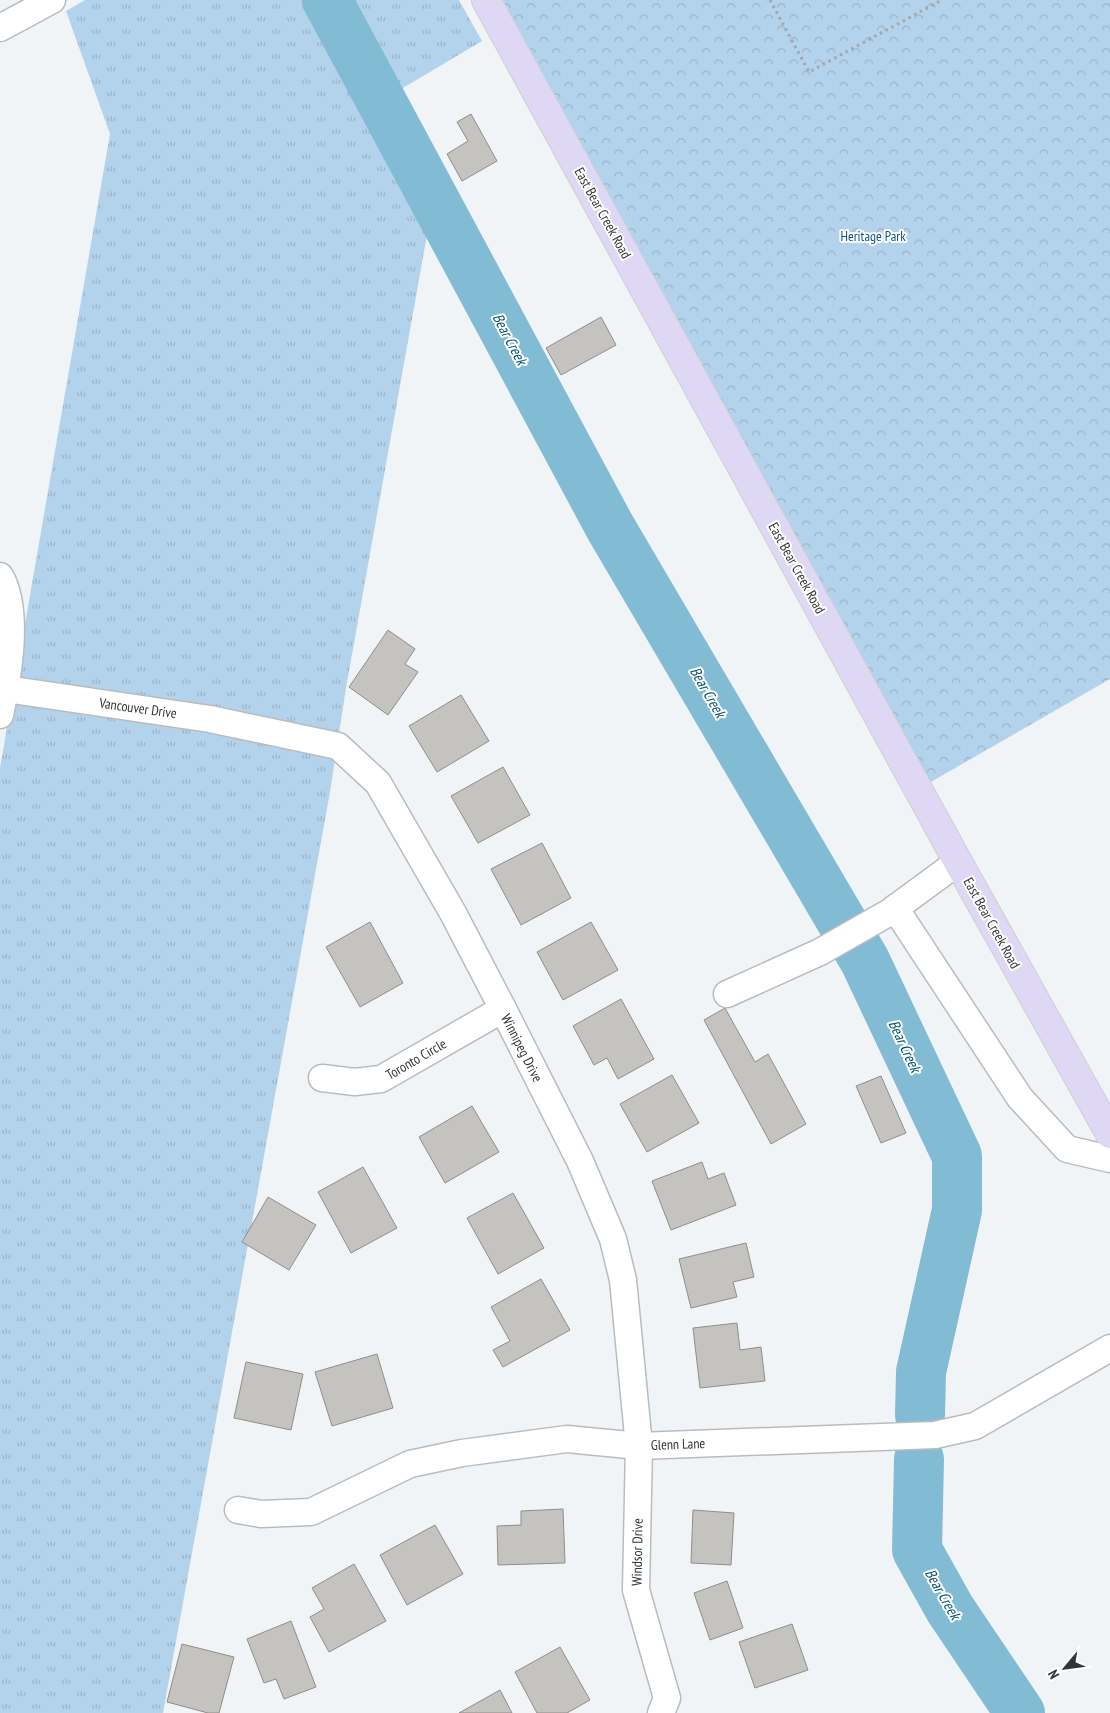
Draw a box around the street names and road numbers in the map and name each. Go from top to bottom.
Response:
street label: East Bear Creek Road [571,164,635,262]
street label: East Bear Creek Road [765,519,829,617]
street label: Vancouver Drive [97,694,178,722]
street label: East Bear Creek Road [960,874,1024,972]
street label: Winnipeg Drive [497,1011,547,1085]
street label: Toronto Circle [383,1034,450,1084]
street label: Glenn Lane [651,1434,706,1454]
street label: Windsor Drive [627,1518,647,1586]

